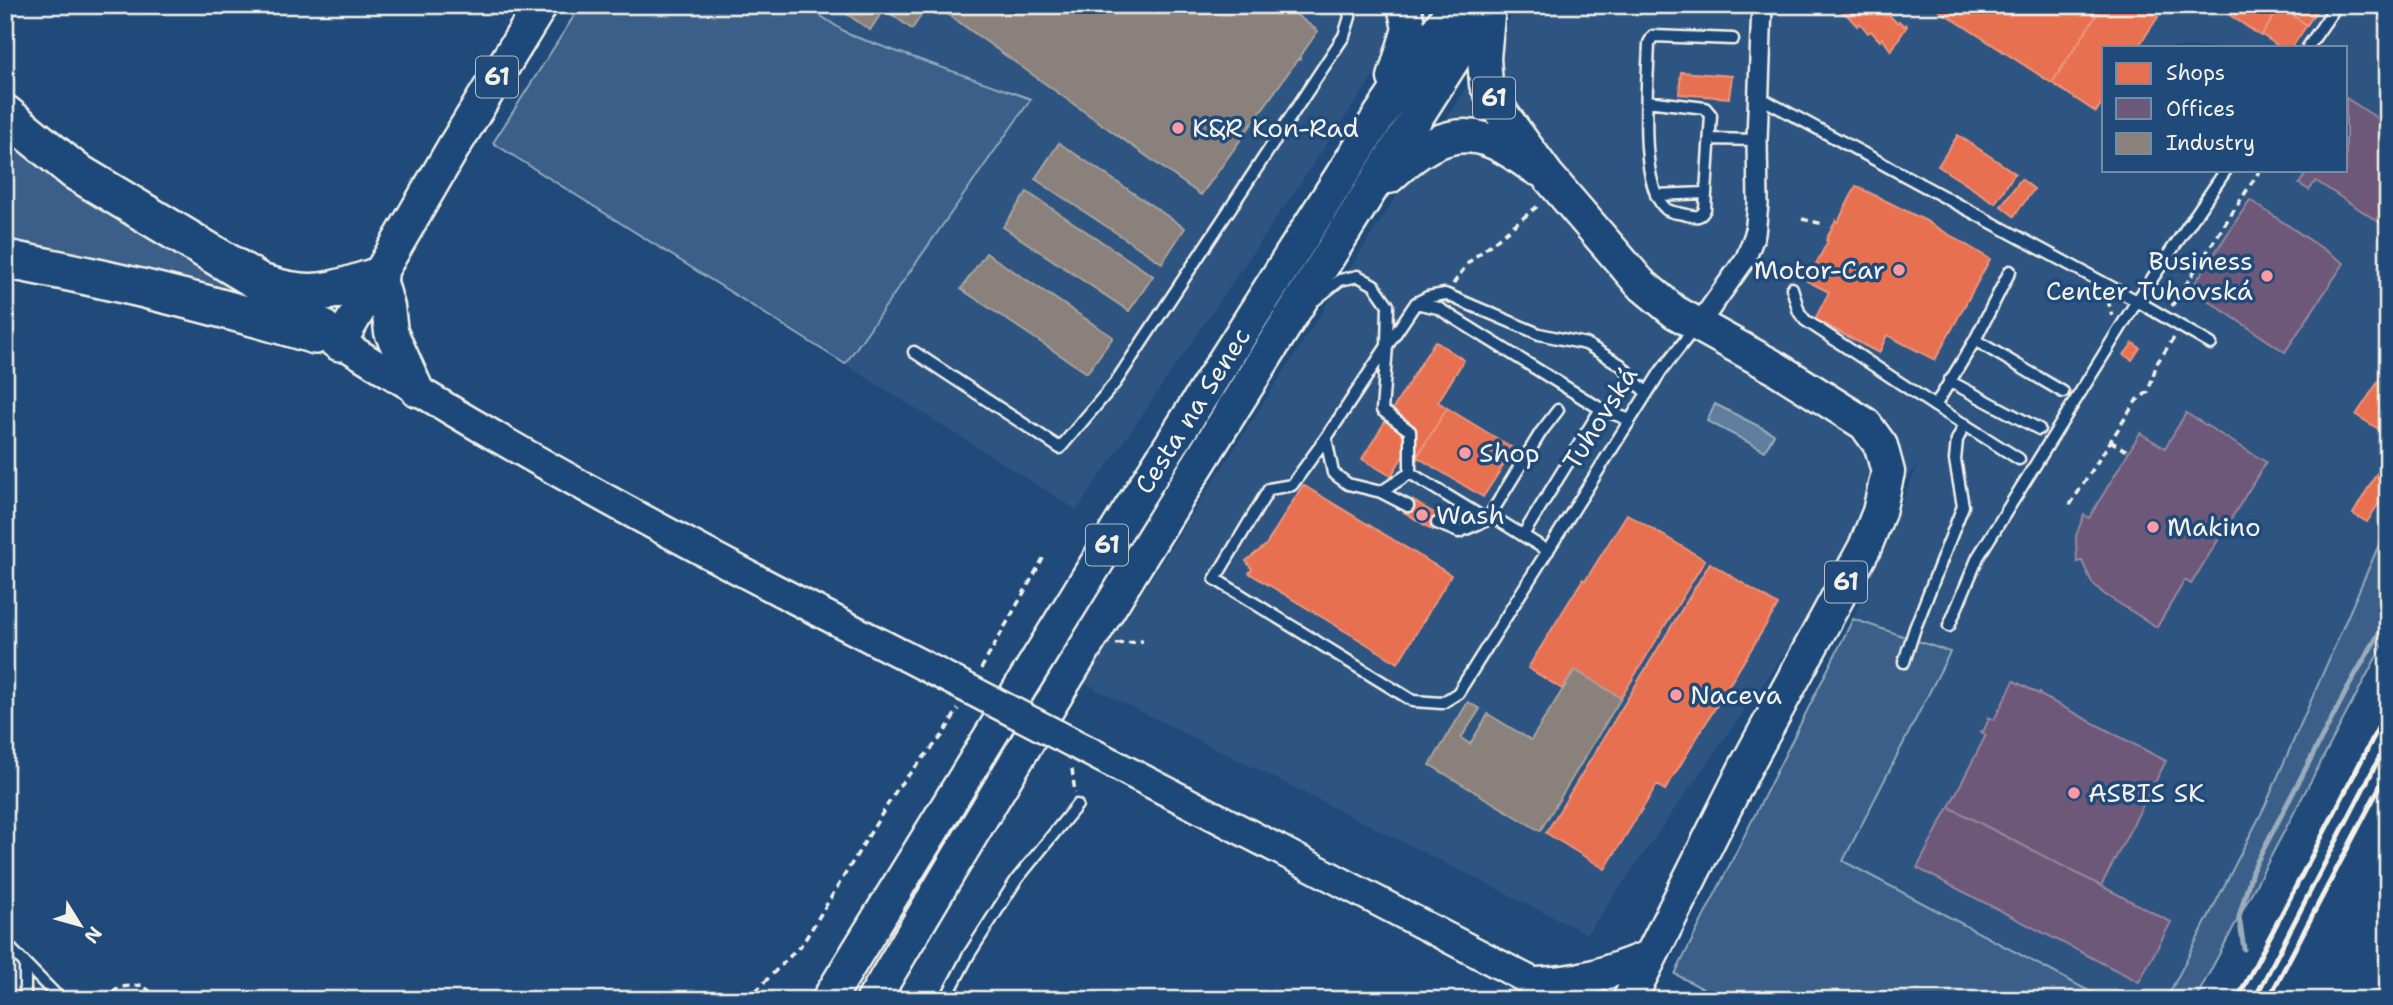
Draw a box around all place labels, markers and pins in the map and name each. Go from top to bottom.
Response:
place label: K&R Kon-Rad [1192,110,1359,145]
marker: K&R Kon-Rad [1170,120,1186,136]
place label: Business Center Tuhovská [2046,243,2253,308]
place label: Motor-Car [1754,252,1885,287]
marker: Motor-Car [1891,262,1907,278]
marker: Business Center Tuhovská [2259,268,2275,284]
place label: Shop [1479,435,1540,470]
marker: Shop [1457,445,1473,461]
place label: Wash [1436,497,1505,532]
marker: Wash [1414,507,1430,523]
place label: Makino [2167,509,2261,544]
marker: Makino [2145,519,2161,535]
place label: Naceva [1690,677,1782,712]
marker: Naceva [1668,687,1684,703]
place label: ASBIS SK [2088,775,2205,810]
marker: ASBIS SK [2066,785,2082,801]

